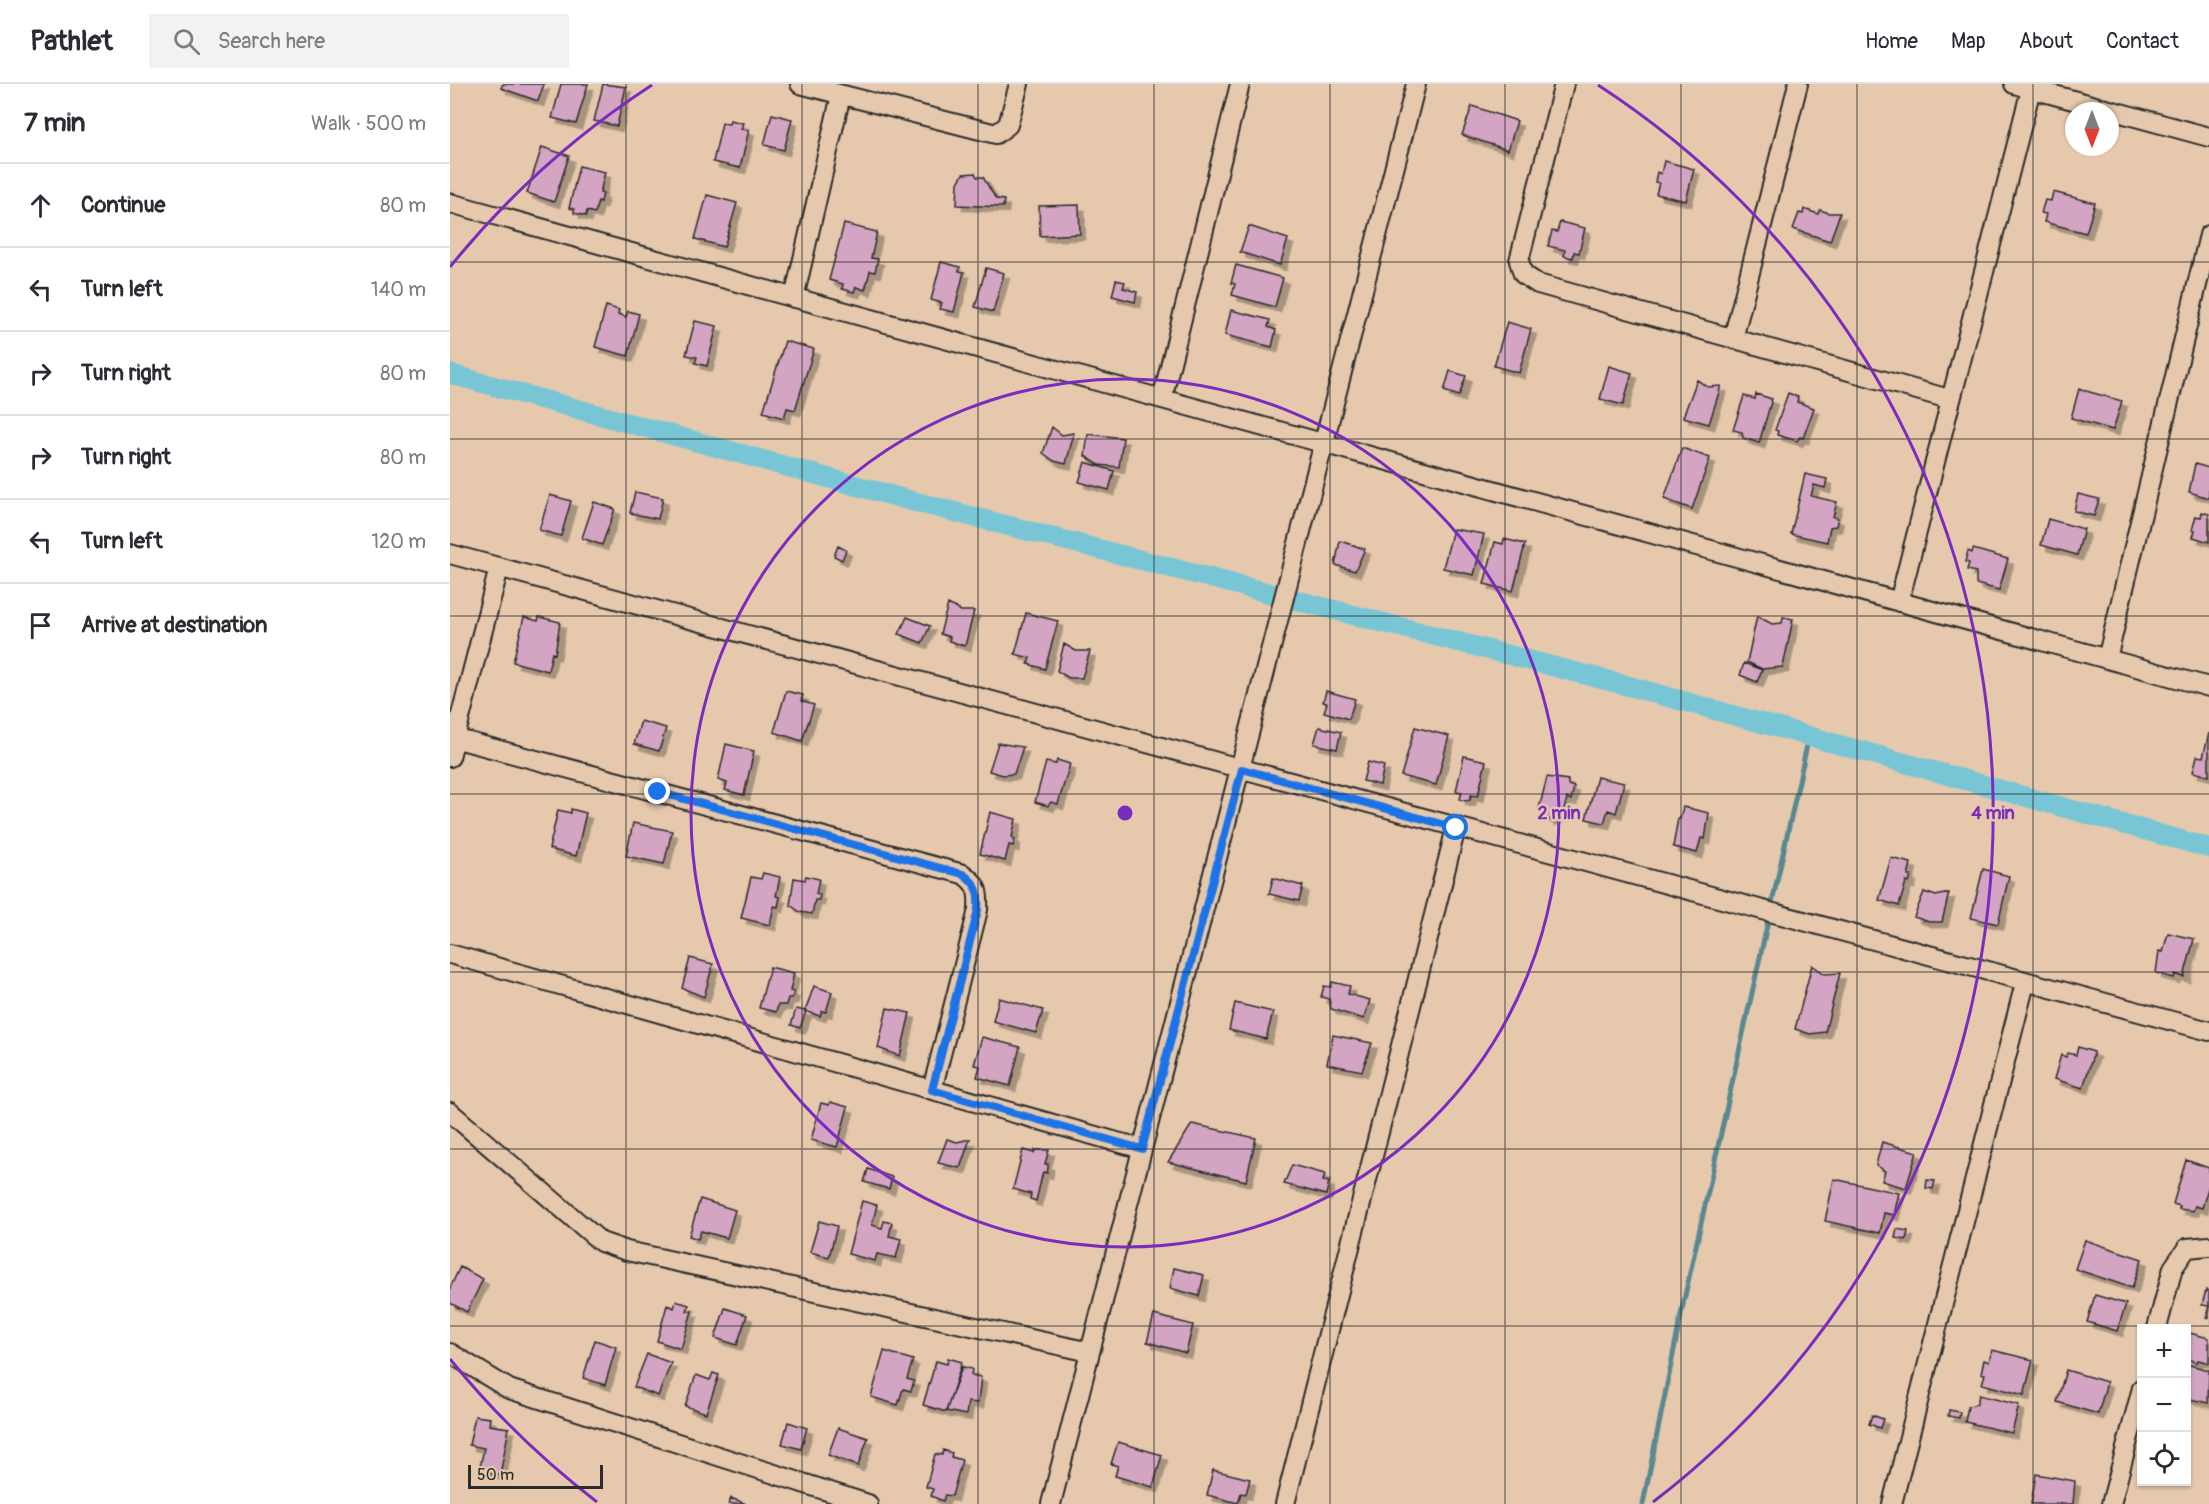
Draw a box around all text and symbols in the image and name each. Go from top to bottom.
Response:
search box [149,14,569,68]
text: Pathlet [30,24,113,59]
icon: search [170,25,203,58]
text: Search here [218,27,325,55]
text: Home [1865,28,1918,55]
text: Map [1951,28,1986,55]
text: About [2019,28,2073,55]
text: Contact [2106,28,2179,55]
north arrow [2065,102,2119,156]
text: 7 min [24,107,86,139]
text: Walk · 500 m [311,111,426,136]
icon: ahead [24,189,57,222]
text: Continue [81,191,165,219]
text: 80 m [380,193,426,218]
icon: left [24,273,57,306]
text: Turn left [81,275,163,303]
text: 140 m [371,277,426,302]
icon: right [24,357,57,390]
text: Turn right [81,359,171,387]
text: 80 m [380,361,426,386]
icon: right [24,441,57,474]
text: Turn right [81,443,171,471]
text: 80 m [380,445,426,470]
icon: left [24,525,57,558]
text: Turn left [81,527,163,555]
text: 120 m [371,529,426,554]
icon: arrive [24,609,57,642]
text: Arrive at destination [81,611,267,639]
route end [644,778,670,804]
text: 2 min [1537,802,1581,825]
text: 4 min [1971,802,2015,825]
centre of rings [1115,803,1135,823]
route start [1442,814,1468,840]
map controls [2137,1324,2191,1486]
button: + [2137,1324,2191,1378]
button: − [2137,1378,2191,1432]
button: locate [2137,1432,2191,1486]
scale bar [468,1462,603,1490]
text: 50 m [477,1465,514,1485]

